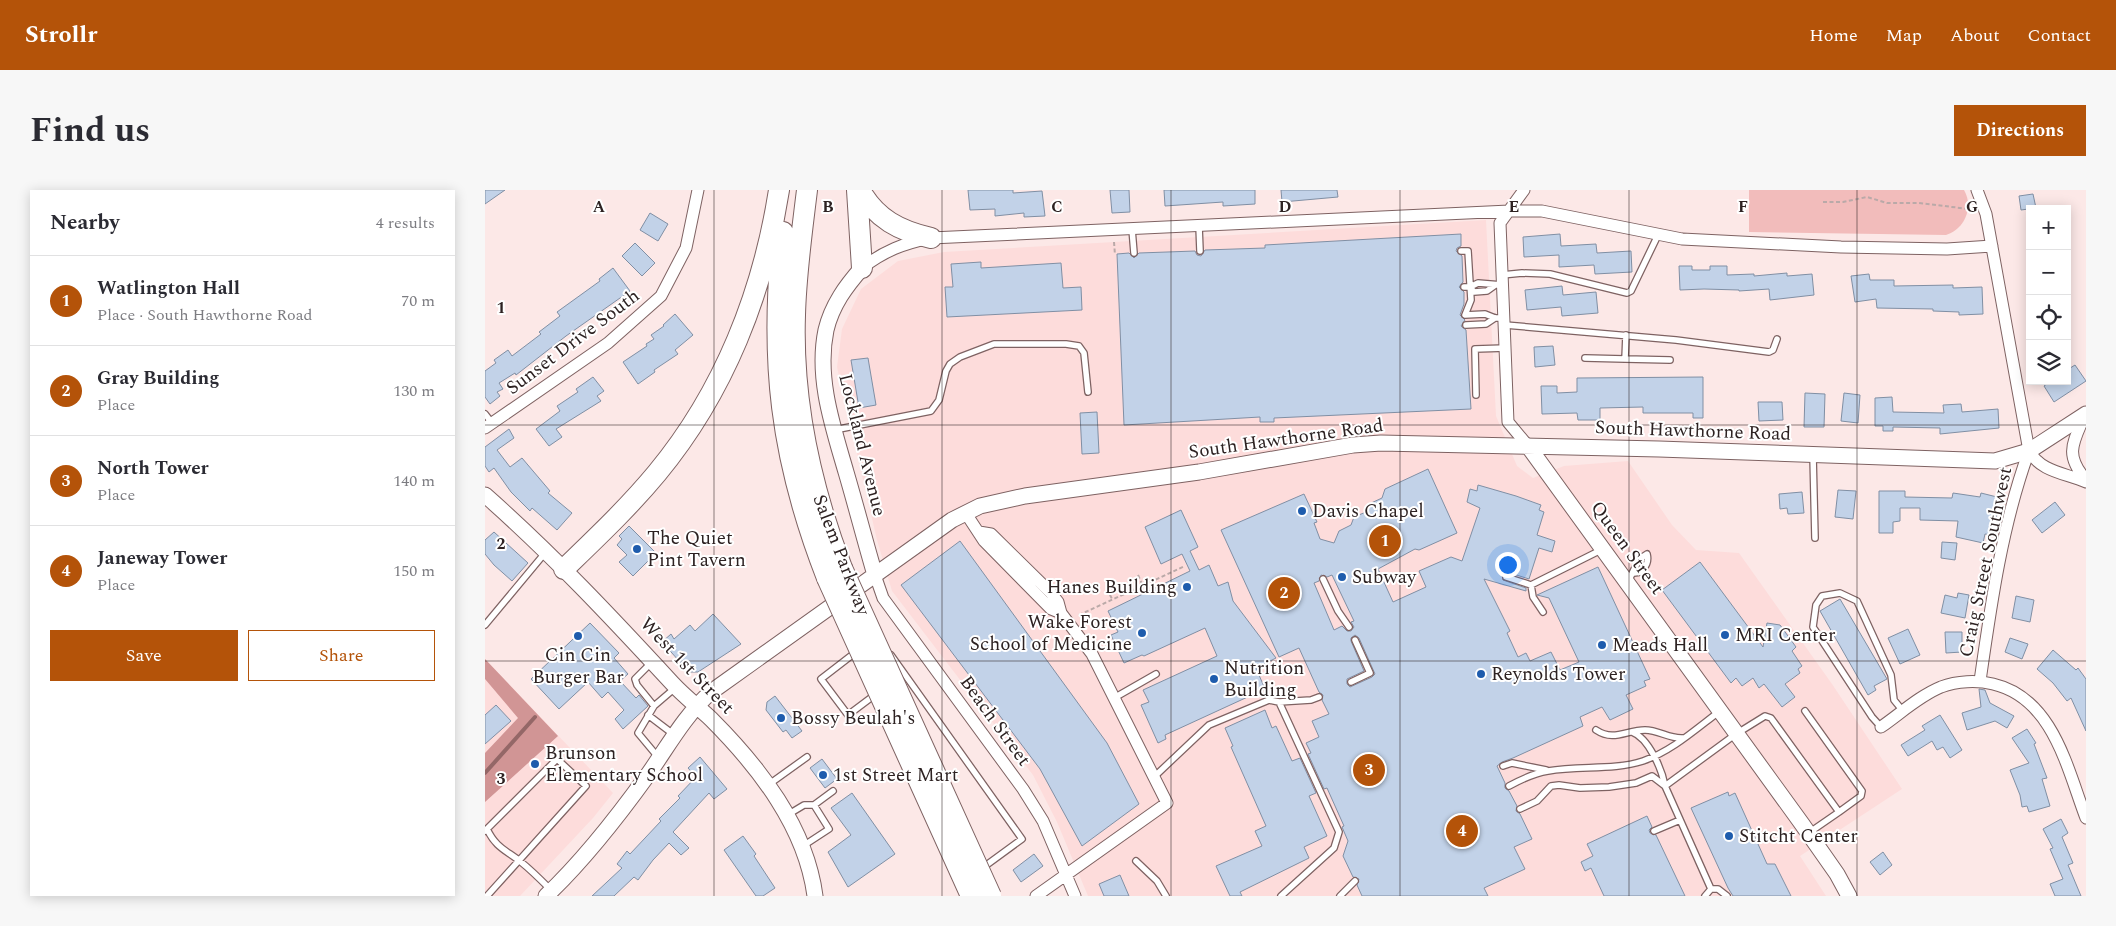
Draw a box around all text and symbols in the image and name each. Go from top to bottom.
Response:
text: Strollr [25,17,97,53]
text: Home [1809,22,1858,49]
text: Map [1886,22,1922,49]
text: About [1950,22,2000,49]
text: Contact [2028,22,2091,49]
text: Find us [30,104,150,157]
button: Directions [1954,105,2086,156]
text: A [593,195,606,219]
text: B [822,195,834,219]
text: C [1051,195,1063,219]
text: D [1279,195,1292,219]
text: E [1509,195,1519,219]
text: F [1738,195,1748,219]
text: G [1966,195,1978,219]
map controls [2026,205,2071,385]
button: + [2026,205,2071,250]
text: Nearby [50,207,120,239]
text: 4 results [376,211,435,235]
button: − [2026,250,2071,295]
text: Watlington Hall [97,274,240,303]
street label: Sunset Drive South [500,282,646,402]
text: 1 [62,289,70,313]
text: 70 m [401,289,435,313]
button: locate [2026,295,2071,340]
text: 1 [497,296,505,320]
text: Place · South Hawthorne Road [97,303,312,327]
button: layers [2026,340,2071,385]
text: Gray Building [97,364,220,393]
street label: Lockland Avenue [830,371,894,519]
text: 2 [62,379,70,403]
text: 130 m [393,379,435,403]
text: Place [97,393,135,417]
street label: South Hawthorne Road [1187,411,1385,467]
street label: South Hawthorne Road [1594,413,1792,449]
text: North Tower [97,454,209,483]
street label: Craig Street Southwest [1952,464,2020,660]
text: 3 [62,469,70,493]
text: 140 m [393,469,435,493]
text: Place [97,483,135,507]
street label: Salem Parkway [805,490,878,620]
street label: Queen Street [1583,495,1671,601]
place label: Davis Chapel [1312,497,1424,526]
marker: Davis Chapel [1296,505,1308,517]
pin: 1 [1369,522,1401,560]
place label: The Quiet Pint Tavern [647,524,746,575]
text: 2 [497,532,506,556]
marker: The Quiet Pint Tavern [631,543,643,555]
text: Janeway Tower [97,544,227,573]
your location [1495,552,1521,578]
text: 4 [62,559,70,583]
text: 150 m [393,559,435,583]
place label: Subway [1352,563,1417,592]
marker: Subway [1336,571,1348,583]
text: Place [97,573,135,597]
place label: Hanes Building [1047,573,1177,602]
pin: 2 [1268,574,1300,612]
marker: Hanes Building [1181,581,1193,593]
place label: Wake Forest School of Medicine [970,608,1132,659]
street label: West 1st Street [633,611,741,722]
place label: MRI Center [1735,621,1836,650]
marker: Wake Forest School of Medicine [1136,627,1148,639]
marker: MRI Center [1719,629,1731,641]
button: Save [50,630,238,681]
button: Share [248,630,435,681]
marker: Cin Cin Burger Bar [572,630,584,642]
place label: Meads Hall [1612,631,1708,660]
marker: Meads Hall [1596,639,1608,651]
place label: Cin Cin Burger Bar [532,641,624,692]
place label: Nutrition Building [1224,654,1304,705]
place label: Reynolds Tower [1491,660,1626,689]
marker: Reynolds Tower [1475,668,1487,680]
street label: Beach Street [952,670,1038,773]
marker: Nutrition Building [1208,673,1220,685]
place label: Bossy Beulah's [791,704,915,733]
marker: Bossy Beulah's [775,712,787,724]
place label: Brunson Elementary School [545,739,703,790]
pin: 3 [1353,751,1385,789]
marker: Brunson Elementary School [529,758,541,770]
place label: 1st Street Mart [833,761,959,790]
text: 3 [497,767,506,791]
marker: 1st Street Mart [817,769,829,781]
pin: 4 [1446,812,1478,850]
place label: Stitcht Center [1739,822,1858,851]
marker: Stitcht Center [1723,830,1735,842]

